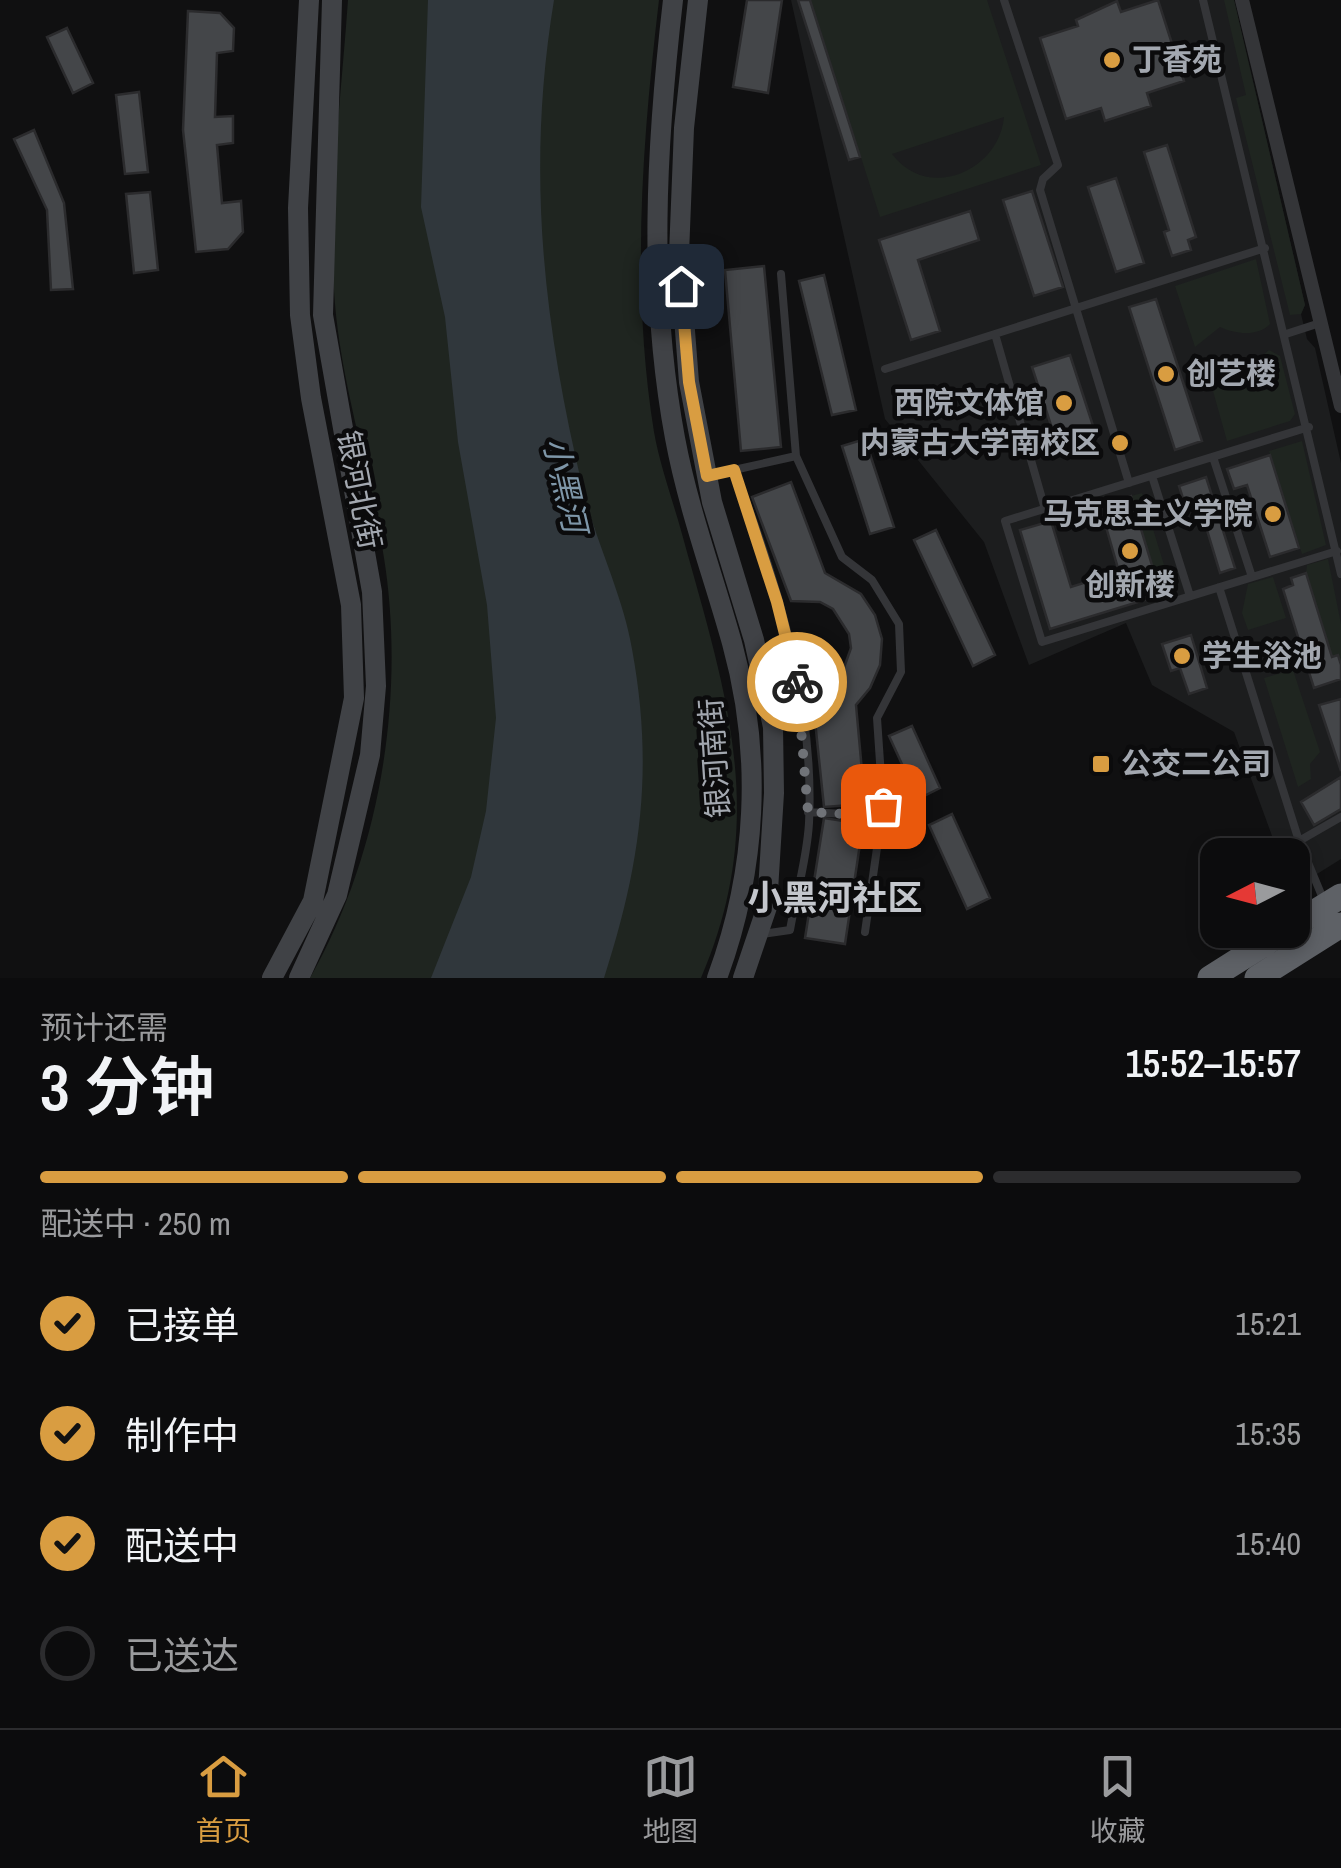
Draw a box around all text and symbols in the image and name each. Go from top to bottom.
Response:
place label: 丁香苑 [1132,39,1222,79]
marker: 丁香苑 [1101,49,1123,71]
pin [639,244,724,329]
icon: home [654,259,709,314]
place label: 创艺楼 [1186,353,1276,393]
marker: 创艺楼 [1155,363,1177,385]
place label: 西院文体馆 [894,382,1044,422]
marker: 西院文体馆 [1053,392,1075,414]
place label: 内蒙古大学南校区 [860,422,1100,462]
street label: 银河北街 [329,427,391,553]
marker: 内蒙古大学南校区 [1109,432,1131,454]
water label: 小黑河 [534,433,599,542]
place label: 马克思主义学院 [1043,493,1253,533]
marker: 马克思主义学院 [1262,503,1284,525]
marker: 创新楼 [1119,540,1141,562]
place label: 创新楼 [1085,564,1175,604]
courier [747,632,847,732]
place label: 学生浴池 [1202,635,1322,675]
marker: 学生浴池 [1171,645,1193,667]
icon: bike [770,655,825,710]
street label: 银河南街 [690,697,738,819]
place label: 公交二公司 [1121,743,1271,783]
marker: 公交二公司 [1090,753,1112,775]
pin [841,764,926,849]
icon: bag [856,779,911,834]
north arrow [1200,838,1310,948]
map controls [1200,838,1310,948]
district label: 小黑河社区 [747,874,923,921]
text: 预计还需 [40,1006,168,1049]
text: 15:52–15:57 [1125,1038,1301,1089]
text: 3 分钟 [40,1043,214,1130]
text: 配送中 · 250 m [40,1202,231,1245]
icon: check [40,1296,95,1351]
text: 已接单 [125,1300,239,1351]
text: 15:21 [1235,1302,1301,1345]
icon: check [40,1406,95,1461]
text: 制作中 [125,1410,239,1461]
text: 15:35 [1235,1412,1301,1455]
icon: check [40,1516,95,1571]
text: 配送中 [125,1520,239,1571]
text: 15:40 [1235,1522,1301,1565]
text: 已送达 [125,1630,239,1681]
tab: 首页 [195,1749,252,1850]
tab: 地图 [642,1749,699,1850]
tab: 收藏 [1089,1749,1146,1850]

